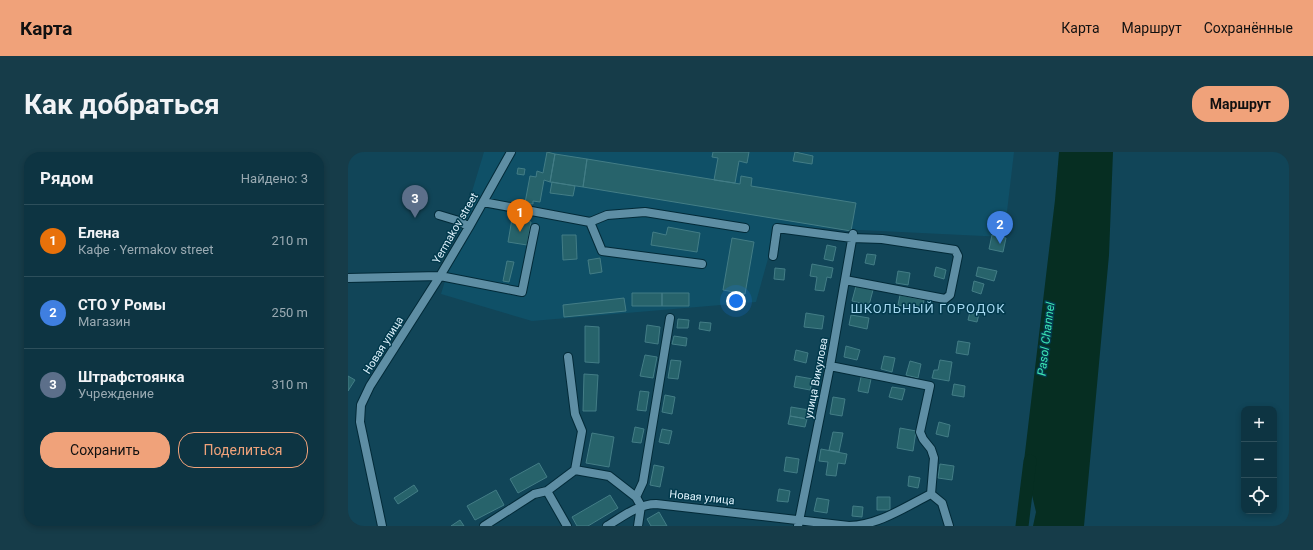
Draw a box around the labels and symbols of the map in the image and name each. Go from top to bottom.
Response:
pin: 3 [402,185,428,218]
street label: Yermakov street [430,190,481,266]
pin: 1 [507,199,533,232]
pin: 2 [987,211,1013,244]
your location [726,291,746,311]
district label: ШКОЛЬНЫЙ ГОРОДОК [850,301,1006,316]
water label: Pasol Channel [1035,301,1057,377]
street label: Новая улица [361,314,406,376]
street label: улица Викулова [802,337,831,420]
street label: Новая улица [669,488,735,507]

